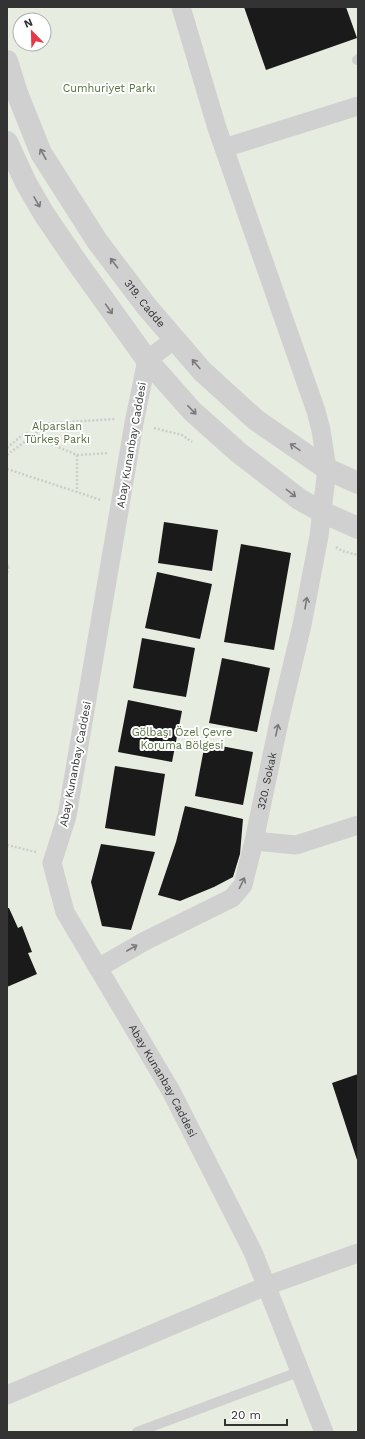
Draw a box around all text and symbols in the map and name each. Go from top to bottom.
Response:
north arrow [12,12,52,52]
text: N [22,16,35,31]
park label: Cumhuriyet Parkı [63,82,155,95]
one-way arrow [38,148,46,160]
one-way arrow [33,196,41,208]
one-way arrow [110,257,118,268]
street label: 319. Cadde [121,277,168,330]
one-way arrow [105,304,113,315]
one-way arrow [191,358,200,369]
street label: Abay Kunanbay Caddesi [114,381,149,509]
one-way arrow [187,405,196,415]
park label: Alparslan Türkeş Parkı [24,420,90,446]
one-way arrow [290,443,301,451]
one-way arrow [286,489,297,497]
one-way arrow [302,597,310,610]
street label: Abay Kunanbay Caddesi [57,700,94,828]
one-way arrow [274,724,282,737]
park label: Gölbaşı Özel Çevre Koruma Bölgesi [132,725,232,752]
street label: 320. Sokak [255,751,279,811]
one-way arrow [239,877,246,889]
one-way arrow [126,944,138,952]
street label: Abay Kunanbay Caddesi [126,1022,199,1139]
scale bar [225,1401,287,1427]
text: 20 m [231,1408,261,1422]

